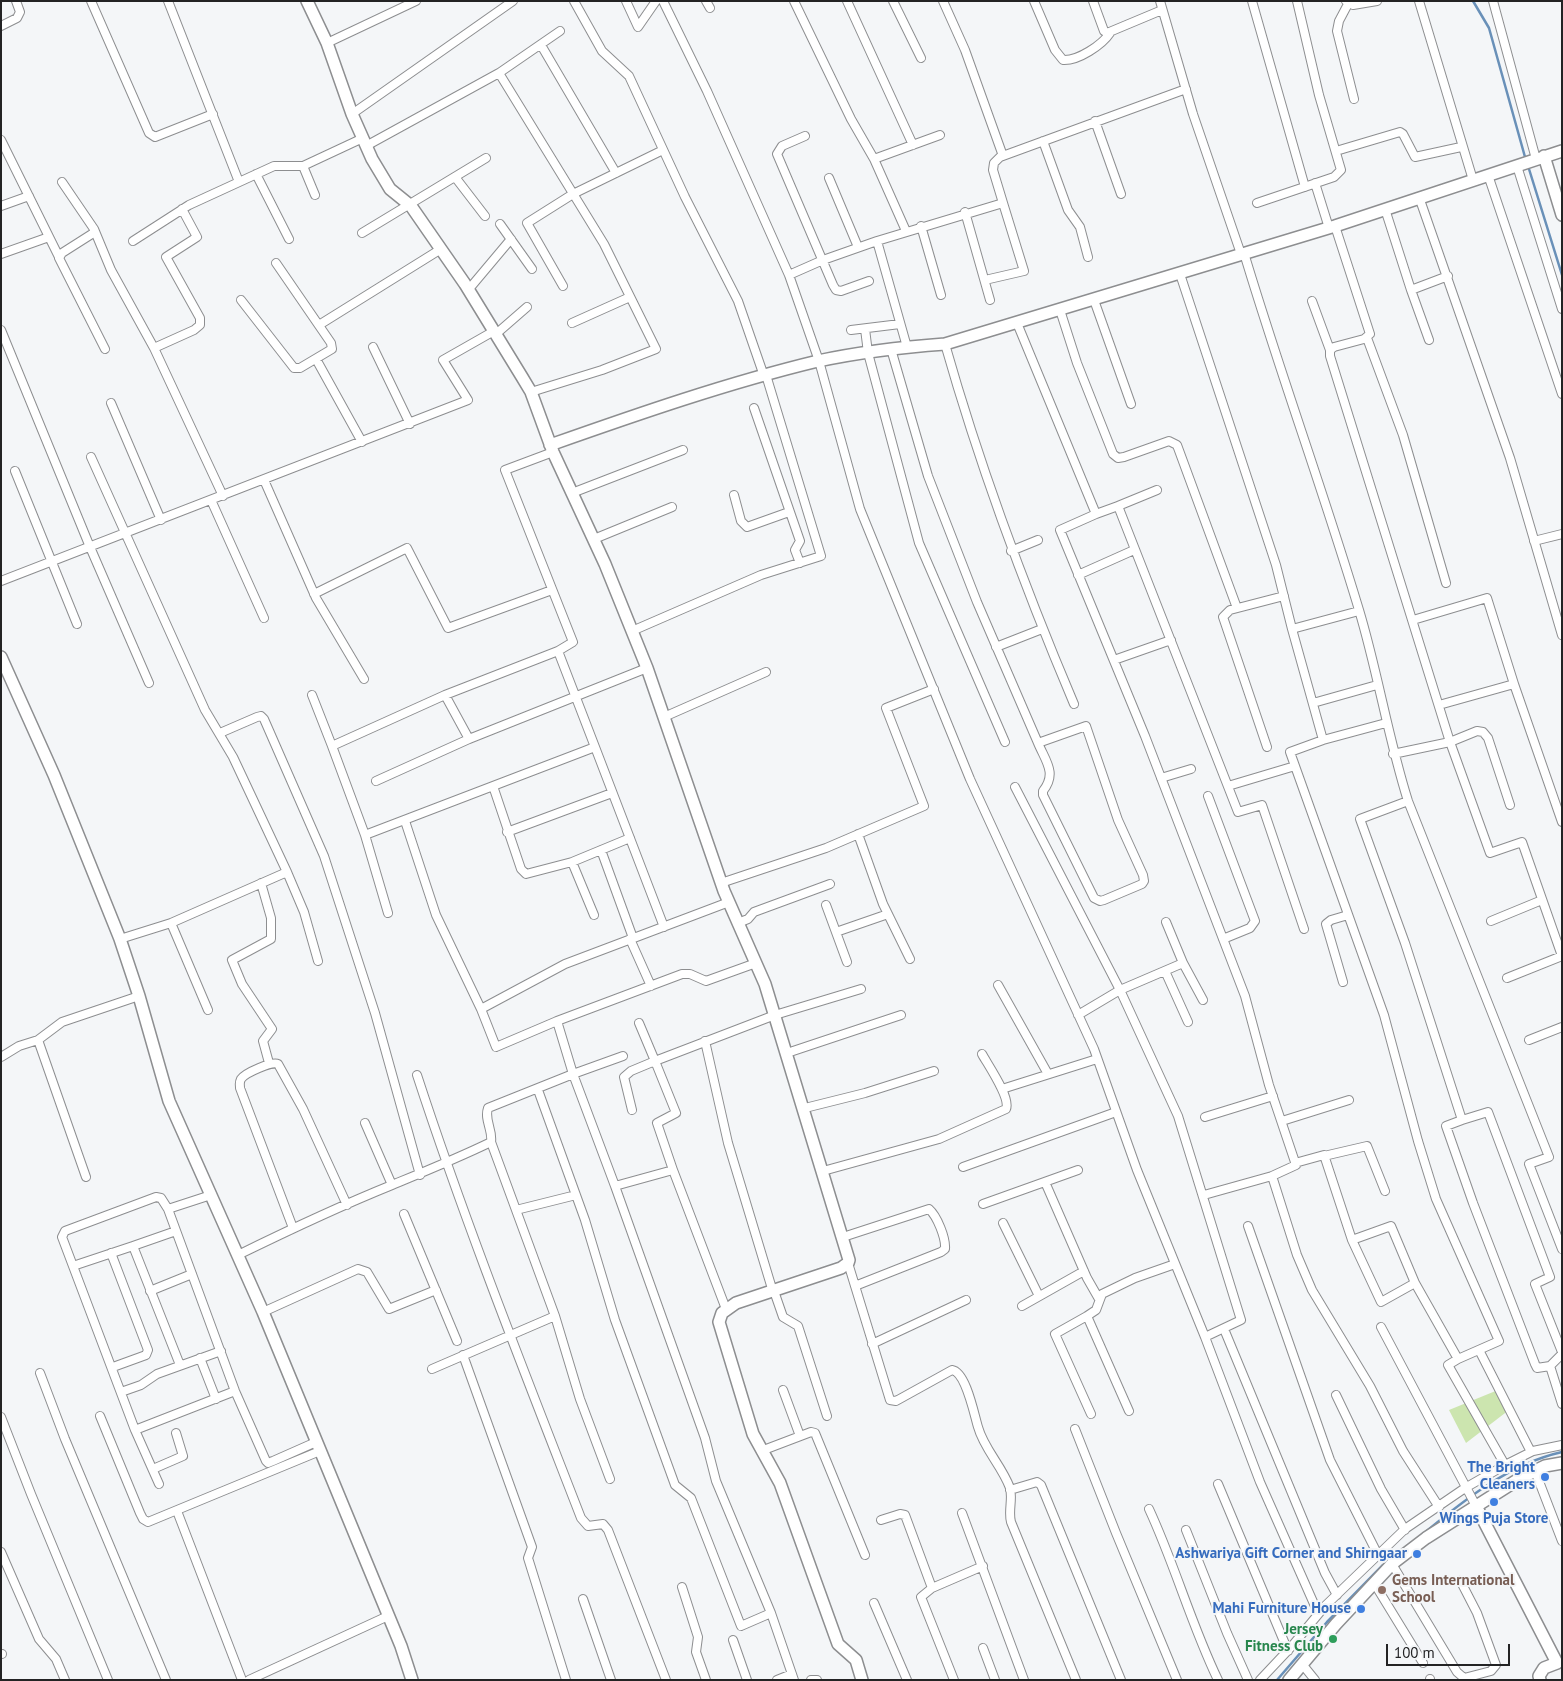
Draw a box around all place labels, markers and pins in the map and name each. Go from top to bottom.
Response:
place label: The Bright Cleaners [1467,1459,1535,1494]
marker: The Bright Cleaners [1539,1471,1551,1483]
marker: Wings Puja Store [1488,1496,1500,1508]
place label: Wings Puja Store [1440,1510,1548,1528]
place label: Ashwariya Gift Corner and Shirngaar [1175,1545,1407,1563]
marker: Ashwariya Gift Corner and Shirngaar [1411,1548,1423,1560]
place label: Gems International School [1392,1572,1514,1607]
marker: Gems International School [1376,1584,1388,1596]
place label: Mahi Furniture House [1213,1600,1351,1618]
marker: Mahi Furniture House [1355,1603,1367,1615]
place label: Jersey Fitness Club [1245,1621,1323,1656]
marker: Jersey Fitness Club [1327,1633,1339,1645]

